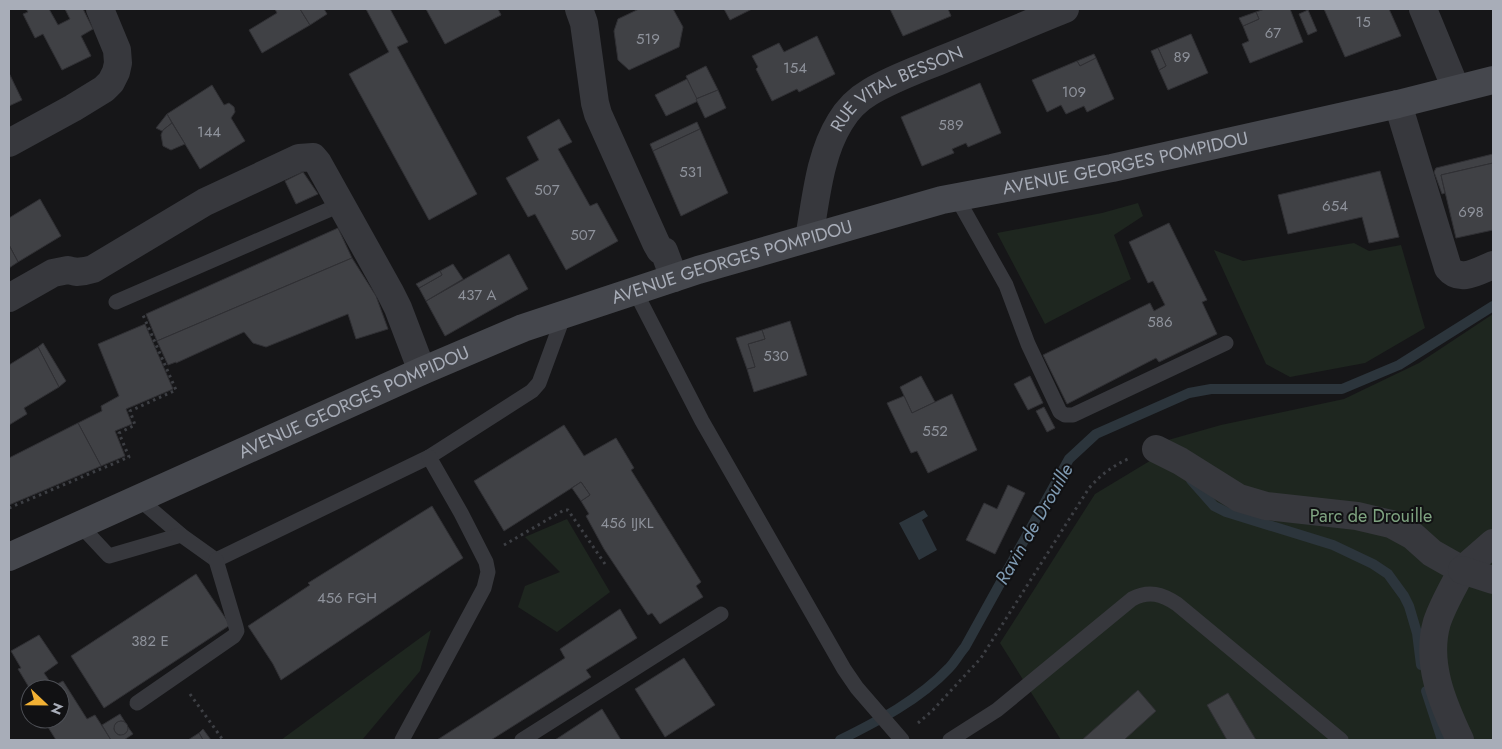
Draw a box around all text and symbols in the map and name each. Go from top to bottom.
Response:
house number: 15 [1355,11,1371,33]
house number: 67 [1265,22,1281,44]
house number: 519 [636,28,660,50]
street label: RUE VITAL BESSON [824,39,967,136]
house number: 89 [1174,46,1190,68]
house number: 154 [783,57,807,79]
house number: 109 [1062,81,1086,103]
house number: 589 [938,114,964,136]
house number: 144 [197,121,221,143]
street label: AVENUE GEORGES POMPIDOU [1000,125,1251,201]
house number: 531 [679,161,703,183]
house number: 507 [534,179,560,201]
house number: 654 [1322,195,1348,217]
house number: 698 [1458,201,1484,223]
street label: AVENUE GEORGES POMPIDOU [608,213,856,311]
house number: 507 [570,224,596,246]
house number: 437 A [458,284,497,306]
house number: 586 [1147,311,1173,333]
street label: AVENUE GEORGES POMPIDOU [234,339,473,465]
house number: 530 [763,345,789,367]
house number: 552 [922,420,948,442]
water label: Ravin de Drouille [988,458,1080,590]
park label: Parc de Drouille [1310,503,1432,529]
house number: 456 IJKL [601,512,654,534]
house number: 456 FGH [317,587,377,609]
house number: 382 E [131,630,169,652]
north arrow [20,679,70,729]
text: N [46,700,68,718]

